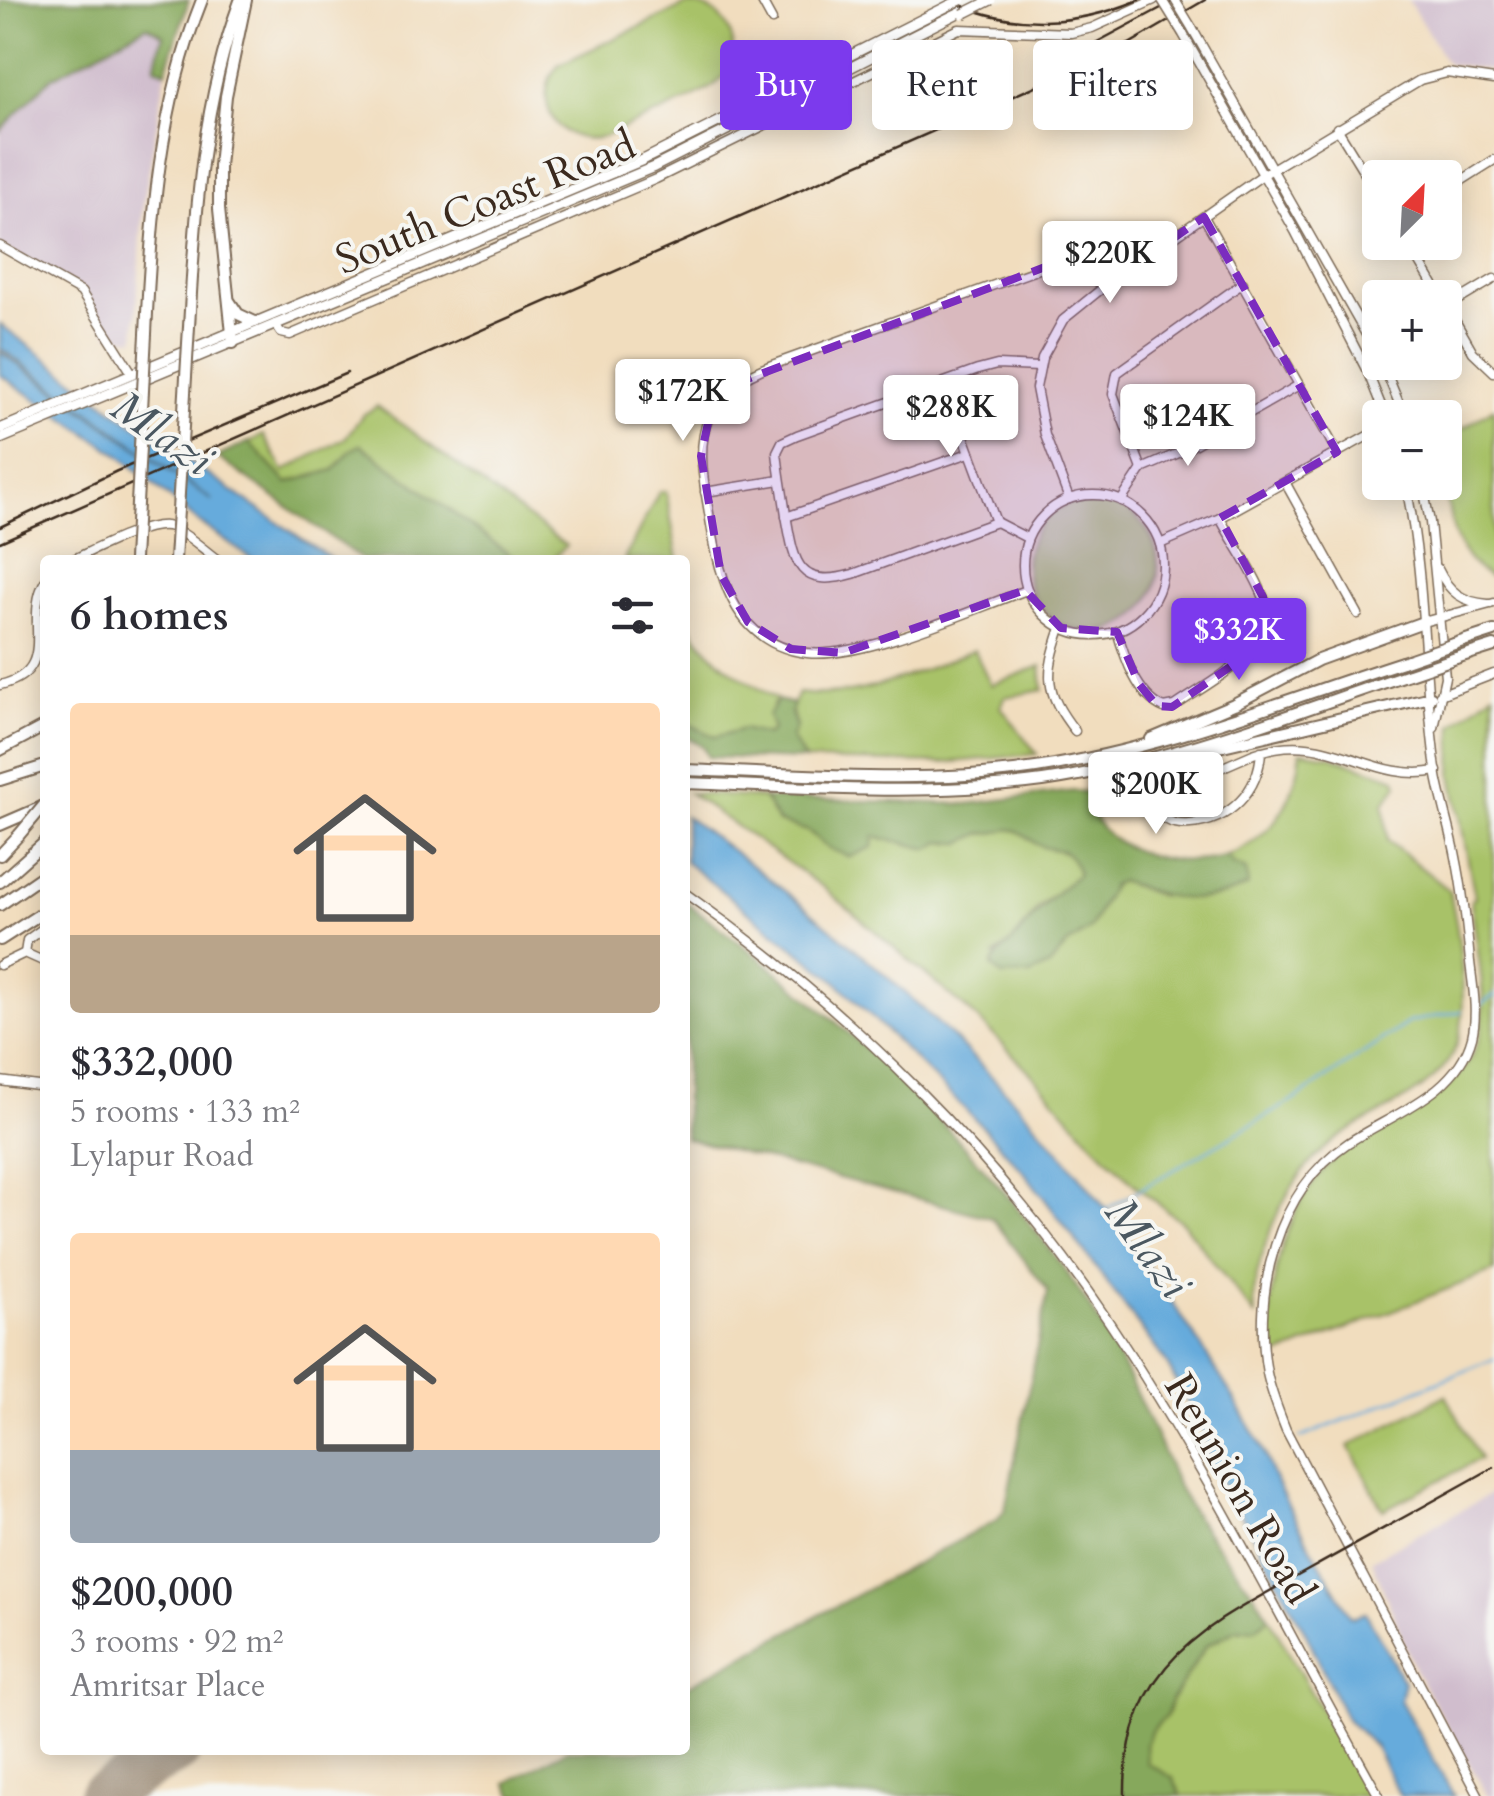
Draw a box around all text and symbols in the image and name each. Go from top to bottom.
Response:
chip: Buy [720,40,852,130]
chip: Rent [872,40,1013,130]
chip: Filters [1033,40,1193,130]
street label: South Coast Road [327,116,644,288]
north arrow [1362,160,1462,260]
map controls [1362,160,1462,500]
pin: $220K [1040,221,1180,306]
text: $220K [1064,231,1156,275]
button: + [1362,280,1462,380]
pin: $172K [613,359,753,444]
text: $172K [637,369,729,413]
pin: $288K [881,375,1021,460]
water label: Mlazi [99,376,226,491]
pin: $124K [1118,384,1258,469]
text: $288K [905,385,997,429]
text: $124K [1142,394,1234,438]
button: − [1362,400,1462,500]
text: 6 homes [70,587,228,644]
icon: filters [605,588,660,643]
pin: $332K [1169,598,1309,683]
text: $332K [1193,608,1285,652]
pin: $200K [1086,752,1226,837]
text: $200K [1110,762,1202,806]
icon: home [275,768,455,948]
text: $332,000 [70,1033,233,1090]
text: 5 rooms · 133 m² [70,1090,300,1134]
text: Lylapur Road [70,1134,253,1178]
water label: Mlazi [1090,1185,1206,1311]
icon: home [275,1298,455,1478]
street label: Reunion Road [1151,1363,1329,1614]
text: $200,000 [70,1563,233,1620]
text: 3 rooms · 92 m² [70,1620,283,1664]
text: Amritsar Place [70,1664,265,1708]

